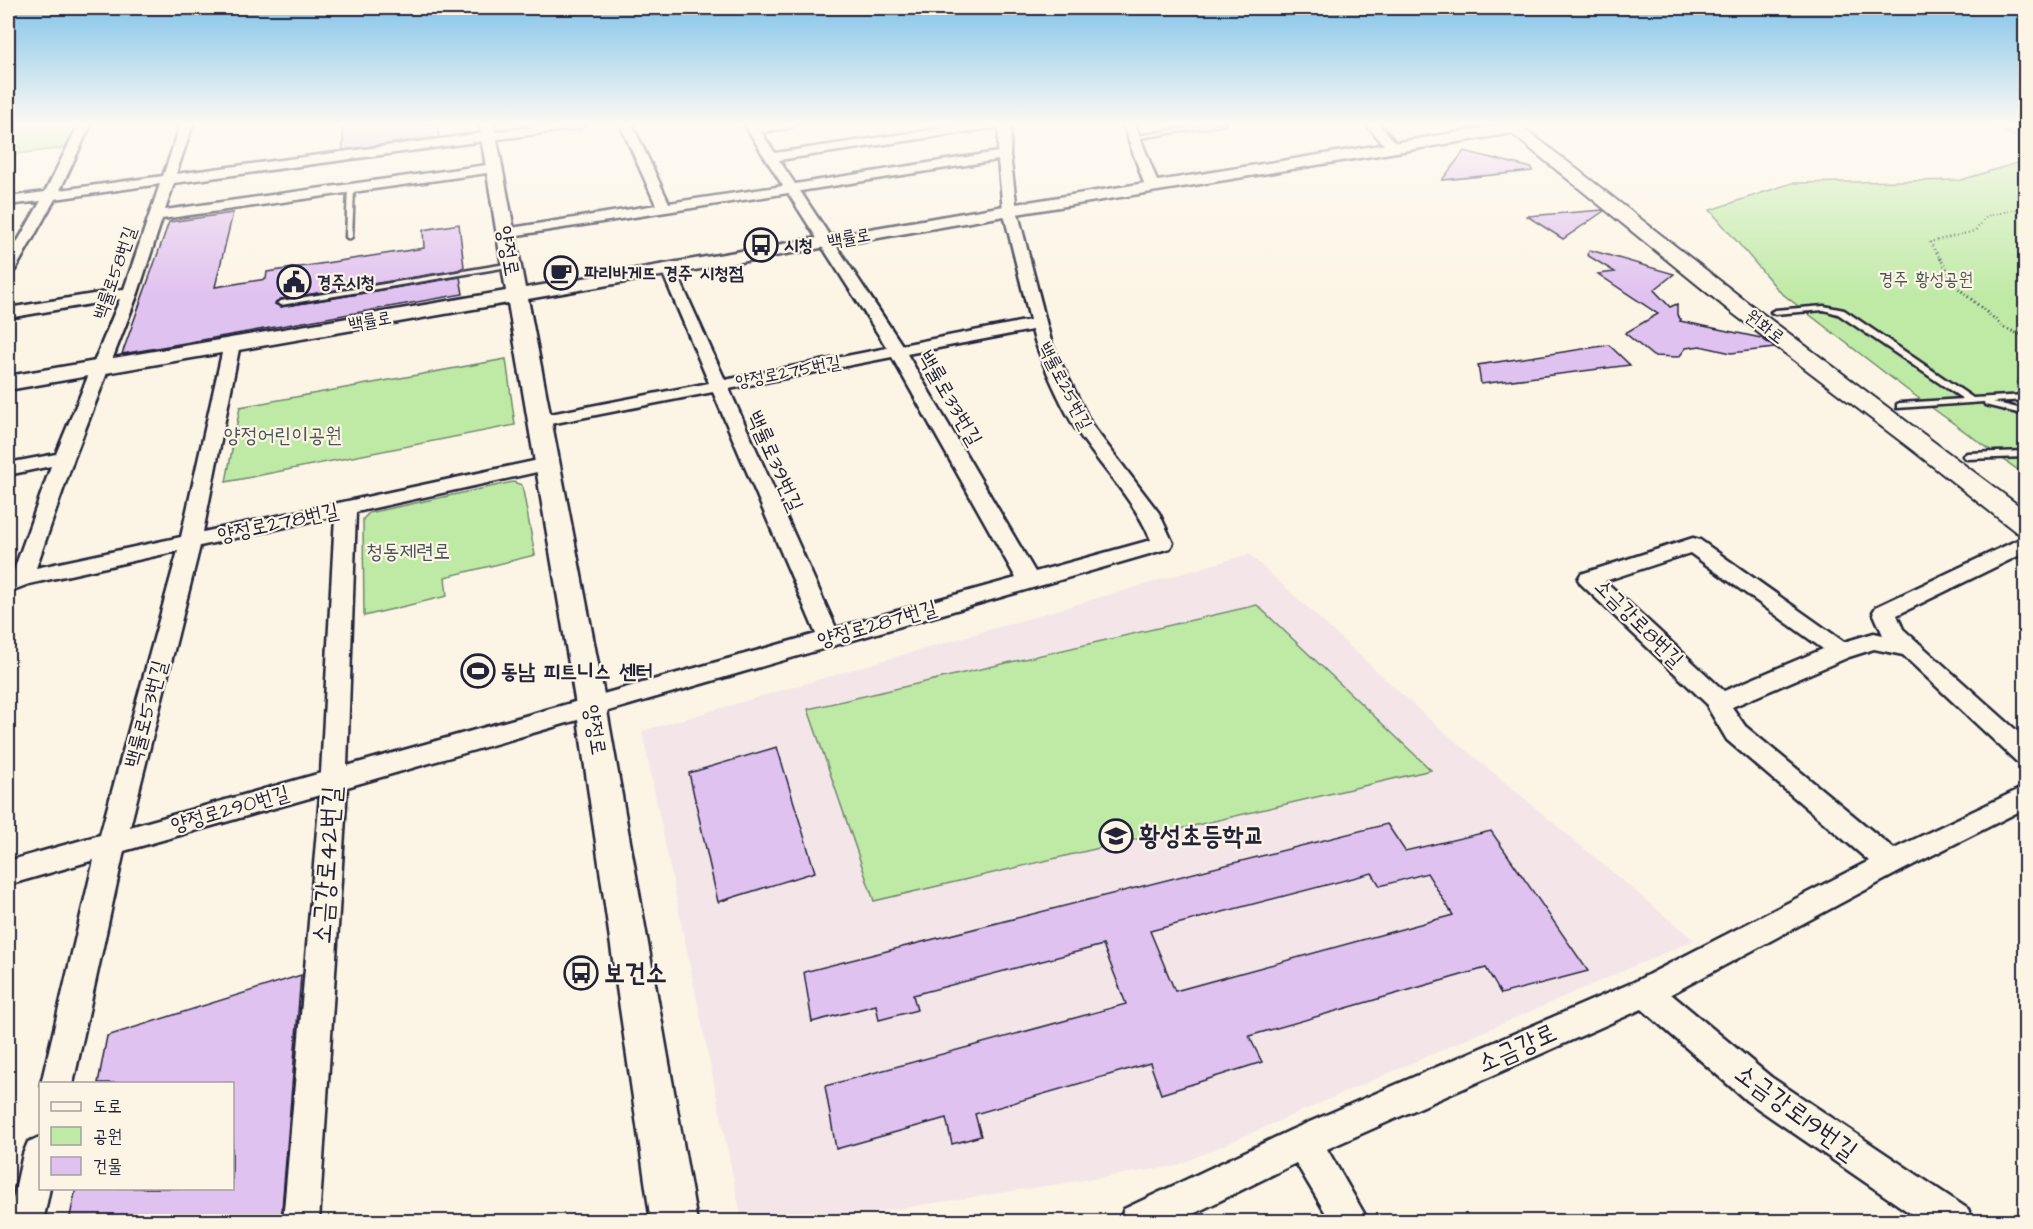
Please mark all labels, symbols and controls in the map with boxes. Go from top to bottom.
street label: 백률로 [825,222,873,254]
street label: 백률로58번길 [87,223,143,323]
street label: 양정로 [489,224,527,278]
bus stop icon: 시청 [743,227,779,263]
place label: 시청 [784,233,813,258]
cafe icon: 파리바게뜨 경주 시청점 [543,255,579,291]
place label: 파리바게뜨 경주 시청점 [584,261,744,286]
public building icon: 경주시청 [276,264,312,300]
park label: 경주 황성공원 [1879,267,1973,292]
place label: 경주시청 [317,270,375,295]
street label: 원화로 [1740,304,1790,350]
street label: 백률로 [346,305,394,337]
street label: 백률로25번길 [1032,338,1098,435]
street label: 백률로33번길 [911,345,989,451]
street label: 양정로275번길 [733,349,843,394]
street label: 백률로39번길 [740,406,810,516]
park label: 양정어린이공원 [224,421,342,450]
street label: 양정로278번길 [215,496,341,550]
park label: 청동제련로 [366,537,450,566]
street label: 소금강로8번길 [1588,572,1690,674]
street label: 양정로287번길 [814,593,940,655]
sports icon: 동남 피트니스 센터 [460,653,496,689]
street label: 백률로53번길 [118,657,174,771]
place label: 동남 피트니스 센터 [501,657,653,686]
street label: 양정로 [577,703,613,757]
street label: 양정로290번길 [168,778,293,840]
street label: 소금강로42번길 [304,785,350,945]
school or university icon: 황성초등학교 [1098,818,1134,854]
place label: 황성초등학교 [1139,818,1265,854]
bus stop icon: 보건소 [563,955,599,991]
place label: 보건소 [604,955,667,991]
street label: 소금강로 [1471,1015,1563,1081]
street label: 소금강로19번길 [1727,1055,1865,1169]
legend [39,1082,234,1190]
text: 도로 [93,1094,122,1119]
text: 공원 [93,1124,122,1149]
text: 건물 [93,1154,122,1179]

